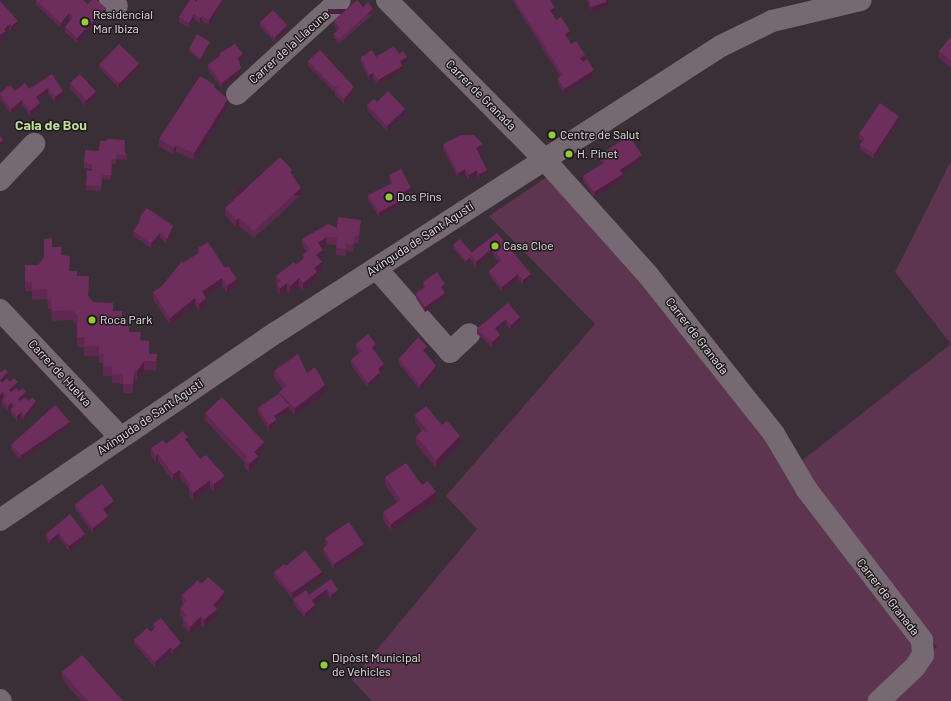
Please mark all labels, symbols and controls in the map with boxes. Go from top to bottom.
street label: Carrer de la Llacuna [246,7,332,87]
place label: Residencial Mar Ibiza [93,8,153,36]
marker: Residencial Mar Ibiza [80,17,90,27]
street label: Carrer de Granada [443,57,519,133]
district label: Cala de Bou [15,117,87,133]
place label: Centre de Salut [560,128,640,142]
marker: Centre de Salut [547,130,557,140]
place label: H. Pinet [577,147,618,161]
marker: H. Pinet [564,149,574,159]
place label: Dos Pins [397,190,442,204]
marker: Dos Pins [384,192,394,202]
street label: Avinguda de Sant Agustí [364,199,476,279]
place label: Casa Cloe [503,239,554,253]
marker: Casa Cloe [490,241,500,251]
street label: Carrer de Granada [663,295,731,377]
place label: Roca Park [100,313,152,327]
marker: Roca Park [87,315,97,325]
street label: Carrer de Huelva [26,337,94,409]
street label: Avinguda de Sant Agustí [94,376,206,458]
street label: Carrer de Granada [854,556,922,638]
place label: Dipòsit Municipal de Vehicles [332,651,420,679]
marker: Dipòsit Municipal de Vehicles [319,660,329,670]

